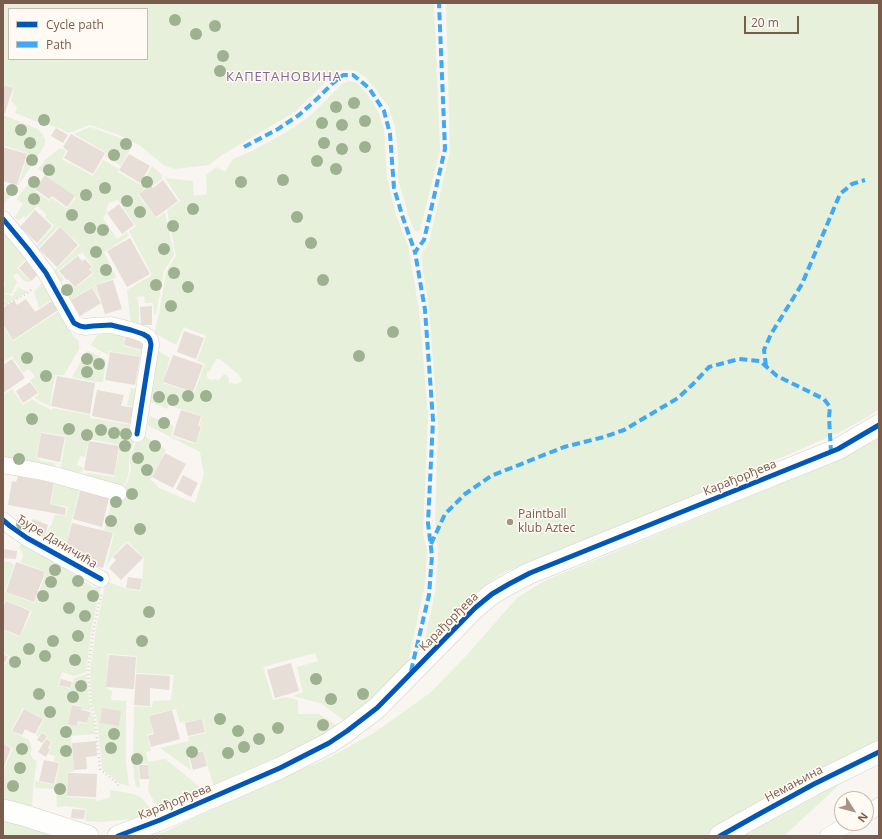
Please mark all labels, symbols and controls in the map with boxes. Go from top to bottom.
legend [8,8,148,60]
scale bar [746,8,801,34]
text: 20 m [751,14,779,31]
text: Cycle path [46,16,104,33]
text: Path [46,36,72,53]
district label: КАПЕТАНОВИНА [226,69,342,85]
street label: Карађорђева [701,457,779,499]
place label: Paintball klub Aztec [518,508,575,536]
street label: Ђуре Даничића [14,512,100,572]
marker: Paintball klub Aztec [505,517,515,527]
street label: Карађорђева [416,589,482,655]
street label: Немањина [763,763,825,805]
street label: Карађорђева [136,781,214,823]
north arrow [834,791,874,831]
text: N [855,810,872,826]

